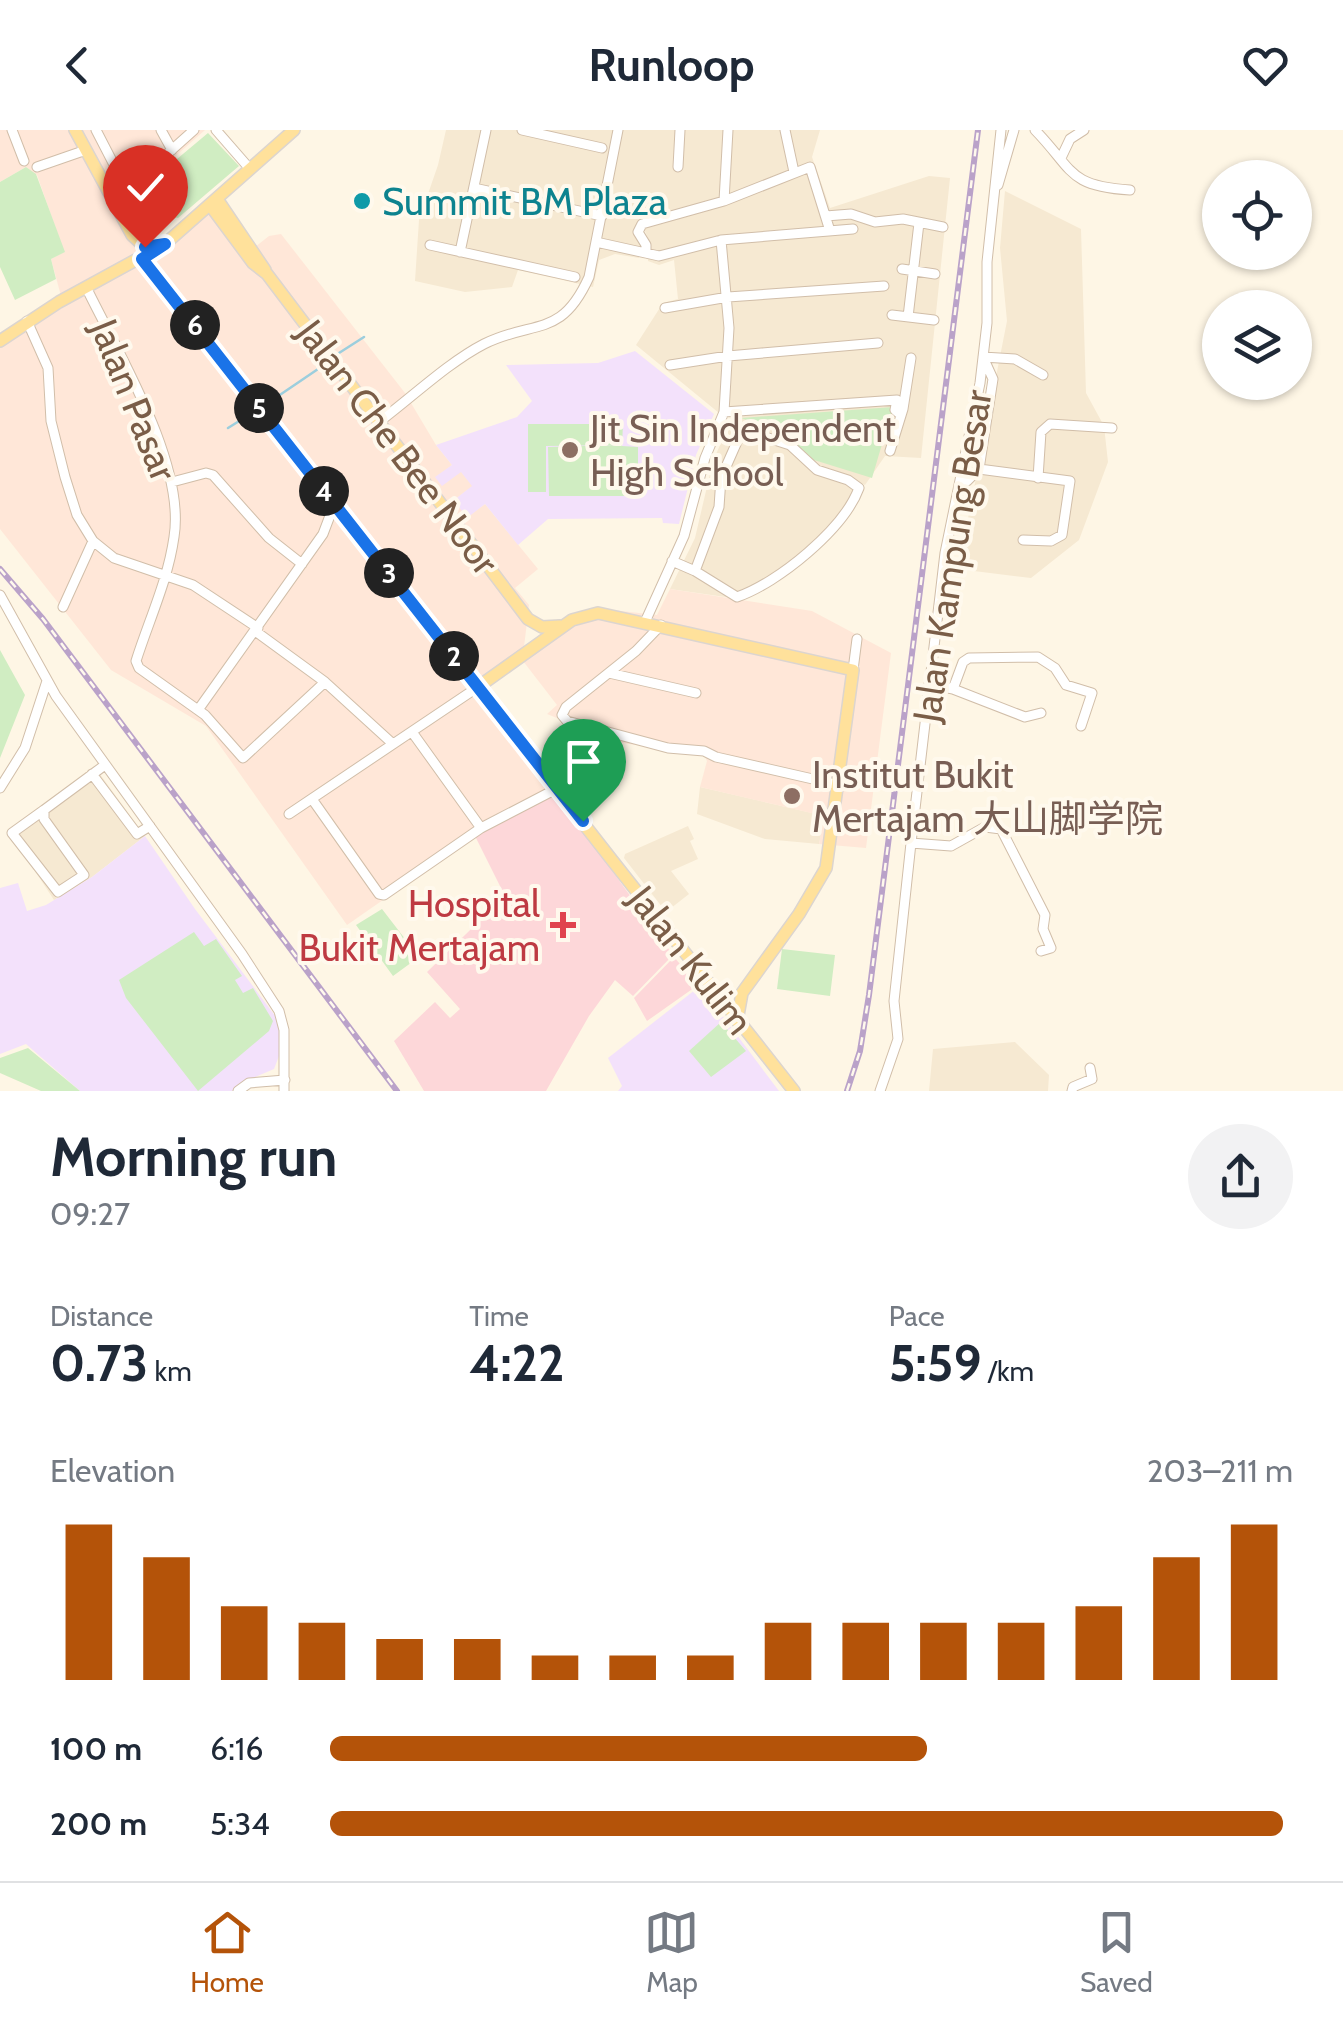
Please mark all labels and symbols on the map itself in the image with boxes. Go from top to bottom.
pin [103,145,188,248]
place label: Summit BM Plaza [382,178,667,225]
marker: Summit BM Plaza [351,190,373,212]
pin: 6 [170,300,220,350]
street label: Jalan Che Bee Noor [286,310,509,584]
street label: Jalan Pasar [80,311,188,488]
pin: 5 [234,383,284,433]
street label: Jalan Kampung Besar [902,387,1001,726]
place label: Jit Sin Independent High School [589,405,896,496]
marker: Jit Sin Independent High School [559,439,581,461]
pin: 4 [299,466,349,516]
pin: 3 [364,548,414,598]
pin: 2 [429,631,479,681]
pin [541,719,626,822]
place label: Institut Bukit Mertajam 大山脚学院 [812,751,1163,842]
marker: Institut Bukit Mertajam 大山脚学院 [781,785,803,807]
street label: Jalan Kulim [618,876,764,1044]
place label: Hospital Bukit Mertajam [299,880,540,971]
marker: Hospital Bukit Mertajam [550,912,576,938]

